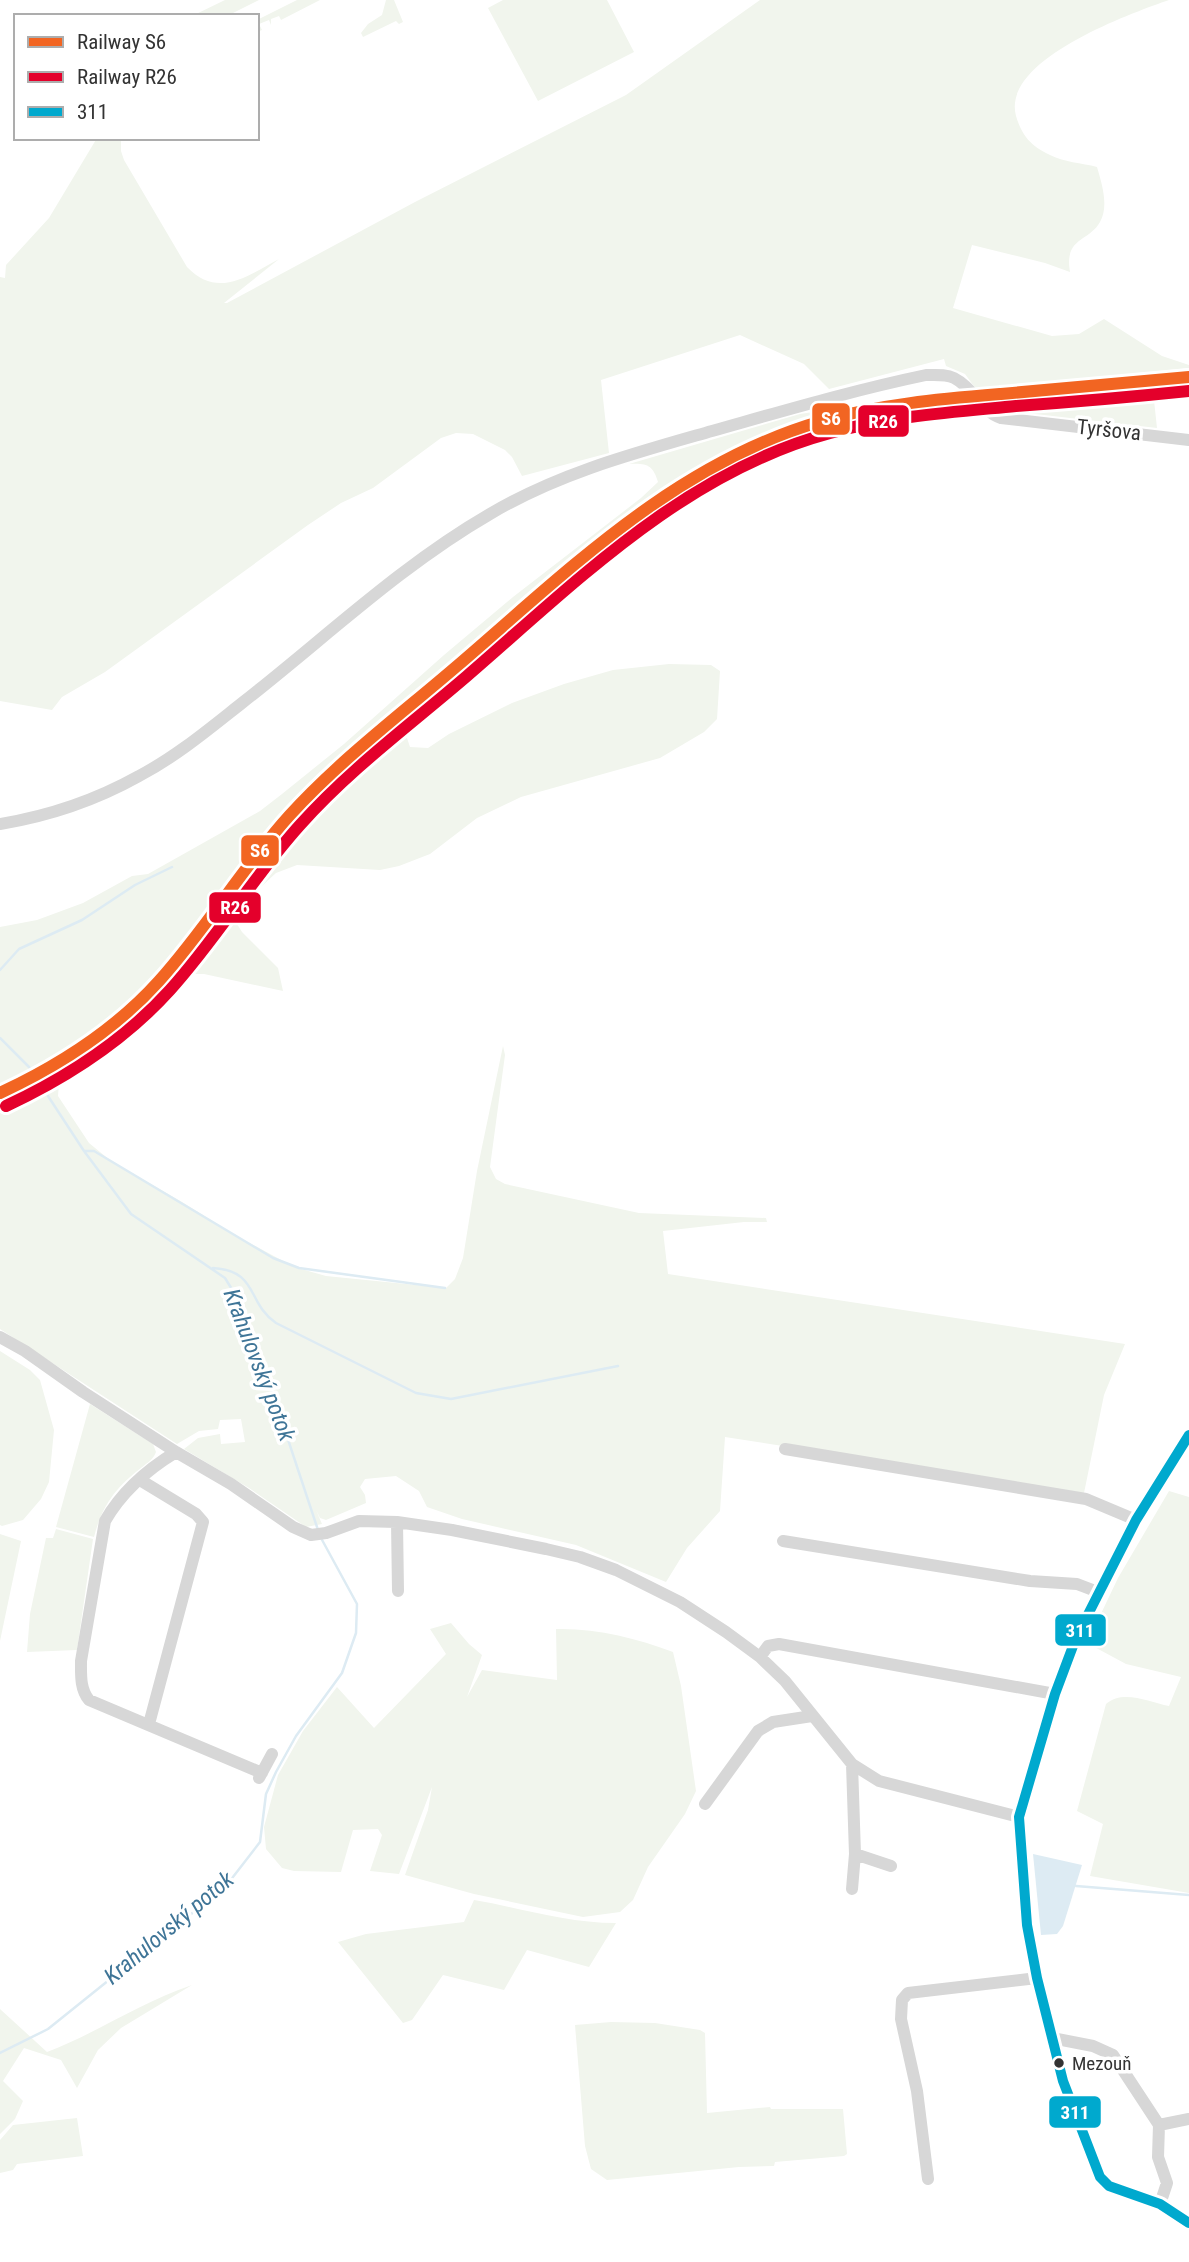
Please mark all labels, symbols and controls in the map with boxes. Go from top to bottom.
legend [14,14,259,140]
text: Railway S6 [77,30,166,54]
text: Railway R26 [77,65,177,89]
text: 311 [77,100,108,124]
line badge: S6 [811,402,851,436]
line badge: R26 [857,404,910,438]
text: S6 [821,407,841,430]
text: R26 [868,410,898,433]
street label: Tyršova [1076,415,1142,445]
line badge: S6 [240,834,280,867]
text: S6 [250,839,270,862]
line badge: R26 [208,891,262,924]
text: R26 [220,896,250,919]
water label: Krahulovský potok [218,1285,301,1446]
line badge: 311 [1054,1613,1107,1647]
text: 311 [1066,1619,1094,1642]
water label: Krahulovský potok [99,1865,240,1990]
place label: Mezouň [1072,2052,1131,2075]
marker: Mezouň [1052,2056,1066,2070]
line badge: 311 [1048,2095,1102,2129]
text: 311 [1061,2101,1089,2124]

